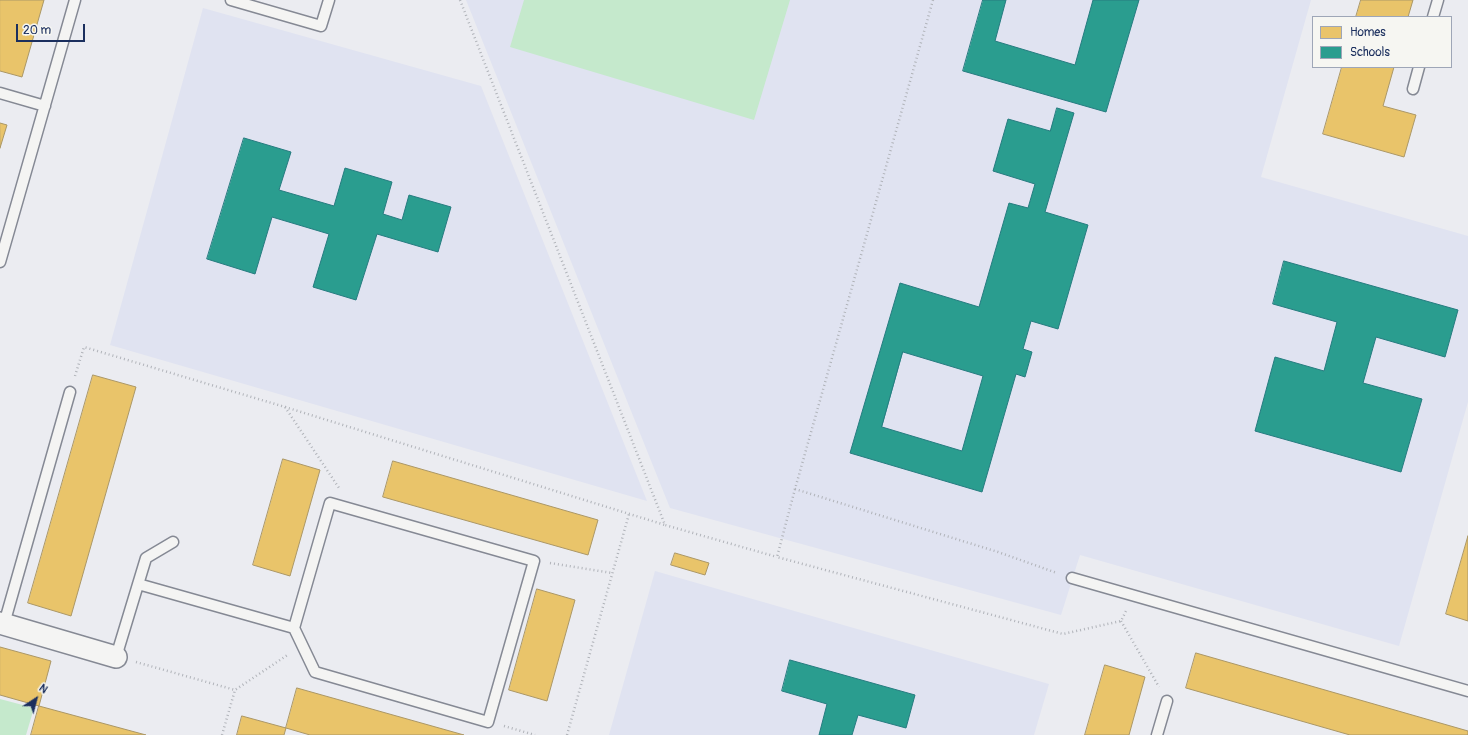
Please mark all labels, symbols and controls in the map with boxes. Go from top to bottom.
scale bar [18,16,87,42]
legend [1312,16,1452,68]
text: 20 m [23,23,51,38]
text: Homes [1350,25,1386,40]
text: Schools [1350,45,1390,60]
north arrow [16,679,56,719]
text: N [37,681,50,696]

